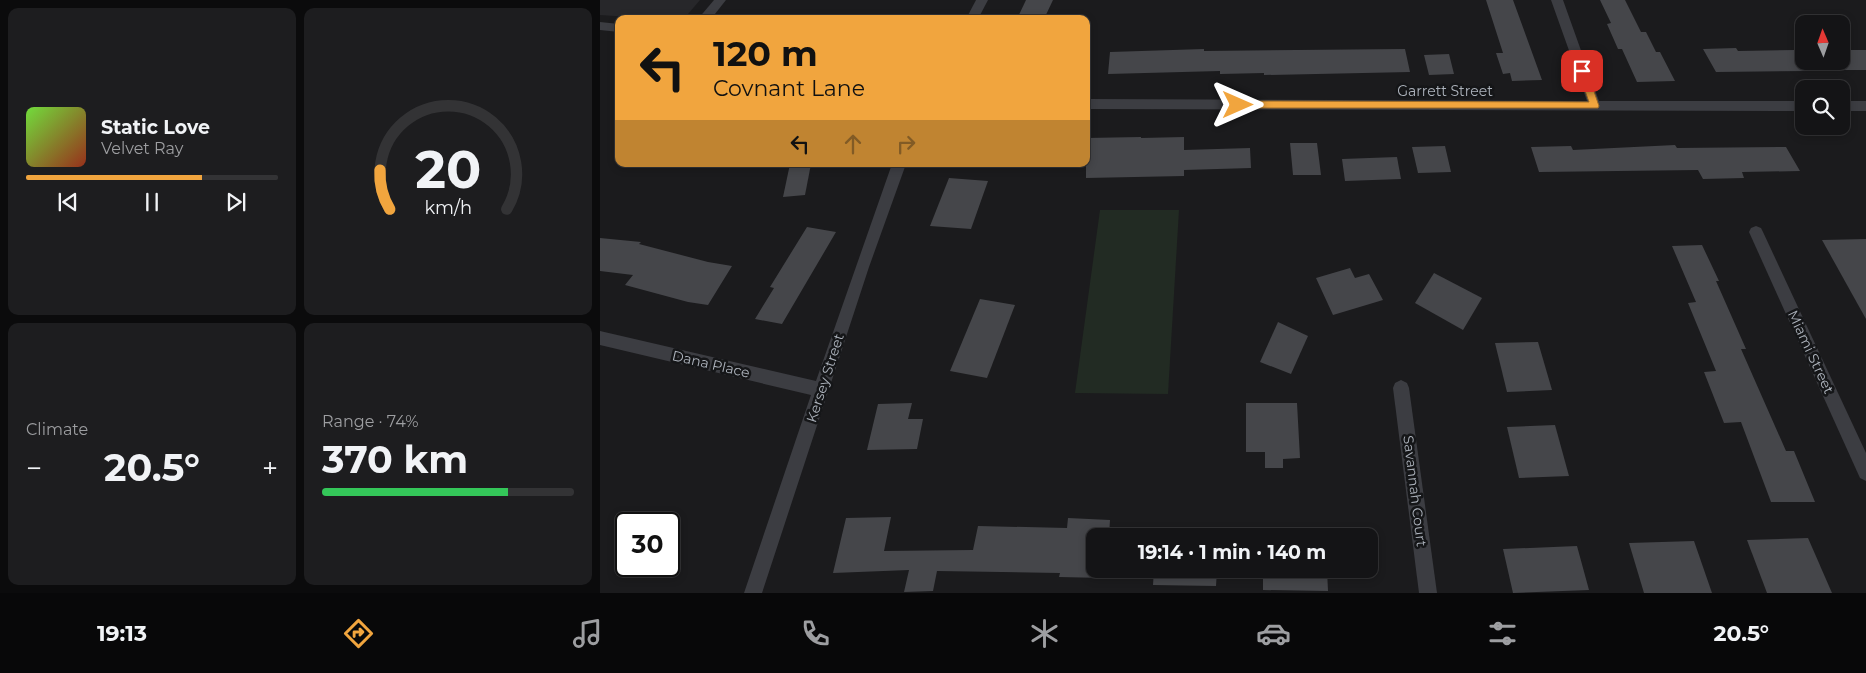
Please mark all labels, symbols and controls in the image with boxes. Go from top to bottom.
north arrow [1795,15,1850,70]
map controls [1795,15,1850,135]
text: 120 m [713,32,818,75]
icon: left [630,35,695,100]
pin [1561,50,1603,92]
icon: arrive [1568,57,1596,85]
text: Covnant Lane [713,75,865,102]
position arrow [1211,78,1263,130]
button: search [1795,80,1850,135]
street label: Garrett Street [1397,82,1493,100]
text: Static Love [101,116,210,139]
icon: left [786,130,814,158]
icon: ahead [839,130,867,158]
icon: right [892,130,920,158]
text: 20 [415,138,481,201]
text: Velvet Ray [101,139,183,158]
icon: previous [54,188,82,216]
icon: pause [138,188,166,216]
icon: next [222,188,250,216]
text: km/h [424,197,472,218]
street label: Miami Street [1784,307,1838,397]
street label: Kersey Street [802,331,848,425]
street label: Dana Place [670,346,752,382]
text: Range · 74% [322,412,419,431]
text: Climate [26,420,88,439]
street label: Savannah Court [1399,434,1431,548]
text: 370 km [322,436,468,483]
text: 20.5° [104,444,200,491]
text: − [26,451,42,485]
text: + [262,451,278,485]
speed limit sign: 30 [615,512,680,577]
text: 19:14 · 1 min · 140 m [1138,541,1326,564]
icon: directions [341,616,376,651]
icon: music [570,616,605,651]
icon: phone [798,616,833,651]
icon: climate [1027,616,1062,651]
icon: car [1256,616,1291,651]
icon: filters [1485,616,1520,651]
text: 19:13 [97,620,147,647]
text: 20.5° [1714,620,1769,647]

